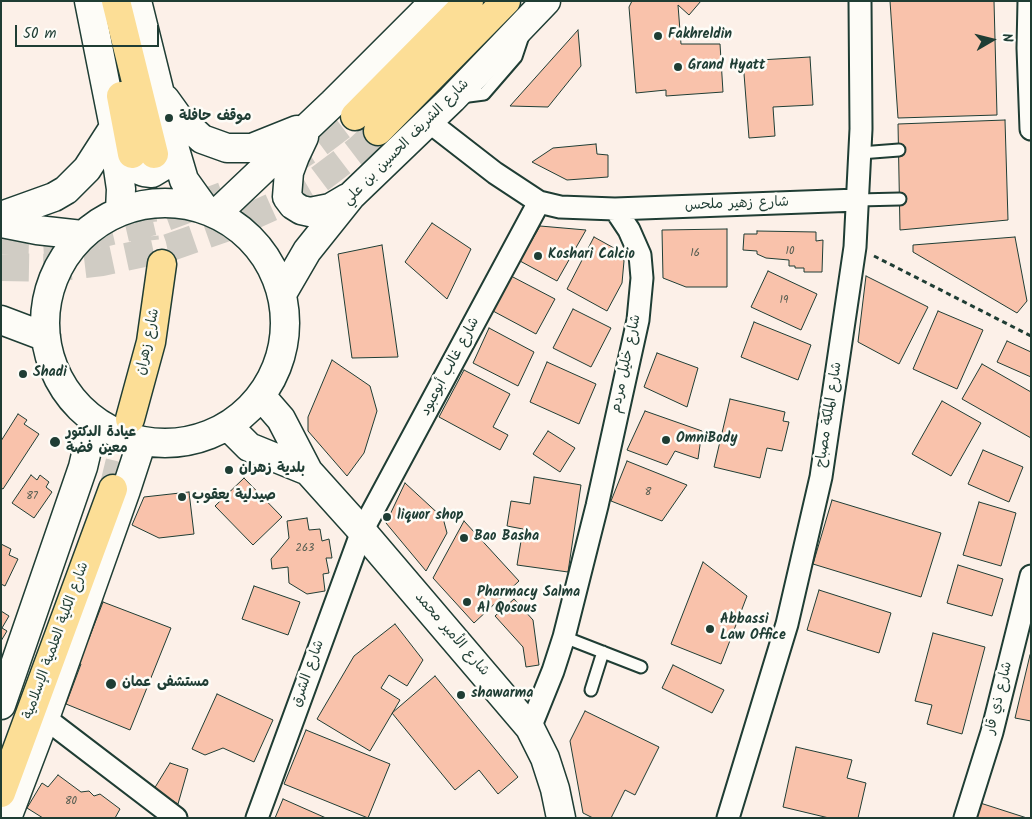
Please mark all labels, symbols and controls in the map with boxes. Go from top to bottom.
scale bar [18,15,161,47]
north arrow [967,15,1017,65]
text: 50 m [23,22,57,46]
place label: Fakhreldin [668,28,732,44]
marker: Fakhreldin [652,30,664,42]
text: N [995,32,1018,44]
place label: Grand Hyatt [688,59,765,75]
marker: Grand Hyatt [672,61,684,73]
street label: شارع الشريف الحسين بن علي [341,77,473,209]
place label: موقف حافلة [179,110,251,126]
marker: موقف حافلة [163,112,175,124]
street label: شارع زهير ملحس [685,195,789,215]
house number: 10 [786,245,794,259]
house number: 16 [690,247,700,261]
place label: Koshari Calcio [548,248,635,264]
marker: Koshari Calcio [532,250,544,262]
house number: 19 [780,294,788,308]
street label: شارع زهران [134,307,164,377]
street label: شارع خليل مردم [608,313,646,415]
street label: شارع غالب أبوعبود [418,315,484,419]
street label: شارع الملكة مصباح [813,361,847,469]
place label: Shadi [33,366,67,382]
marker: Shadi [17,368,29,380]
place label: عيادة الدكتور معين فضة [66,426,136,458]
place label: OmniBody [676,432,737,448]
marker: OmniBody [660,434,672,446]
marker: عيادة الدكتور معين فضة [48,435,62,449]
place label: بلدية زهران [239,462,305,478]
marker: بلدية زهران [223,464,235,476]
house number: 8 [645,486,651,500]
place label: صيدلية يعقوب [192,489,276,505]
house number: 87 [26,490,38,504]
marker: صيدلية يعقوب [176,491,188,503]
place label: liquor shop [397,509,464,525]
marker: liquor shop [381,511,393,523]
place label: Bao Basha [474,530,539,546]
marker: Bao Basha [458,532,470,544]
house number: 263 [296,542,314,556]
street label: شارع الكلية العلمية الإسلامية [21,560,93,722]
place label: Pharmacy Salma Al Qosous [477,586,580,618]
street label: شارع الأمير محمد [410,590,492,680]
marker: Pharmacy Salma Al Qosous [461,596,473,608]
place label: Abbassi Law Office [720,613,786,646]
marker: Abbassi Law Office [704,623,716,635]
street label: شارع الشرق [289,638,329,710]
street label: شارع ذي قار [983,660,1017,736]
place label: مستشفى عمان [122,676,209,692]
marker: مستشفى عمان [104,677,118,691]
place label: shawarma [471,687,533,703]
marker: shawarma [455,689,467,701]
house number: 80 [65,795,77,809]

